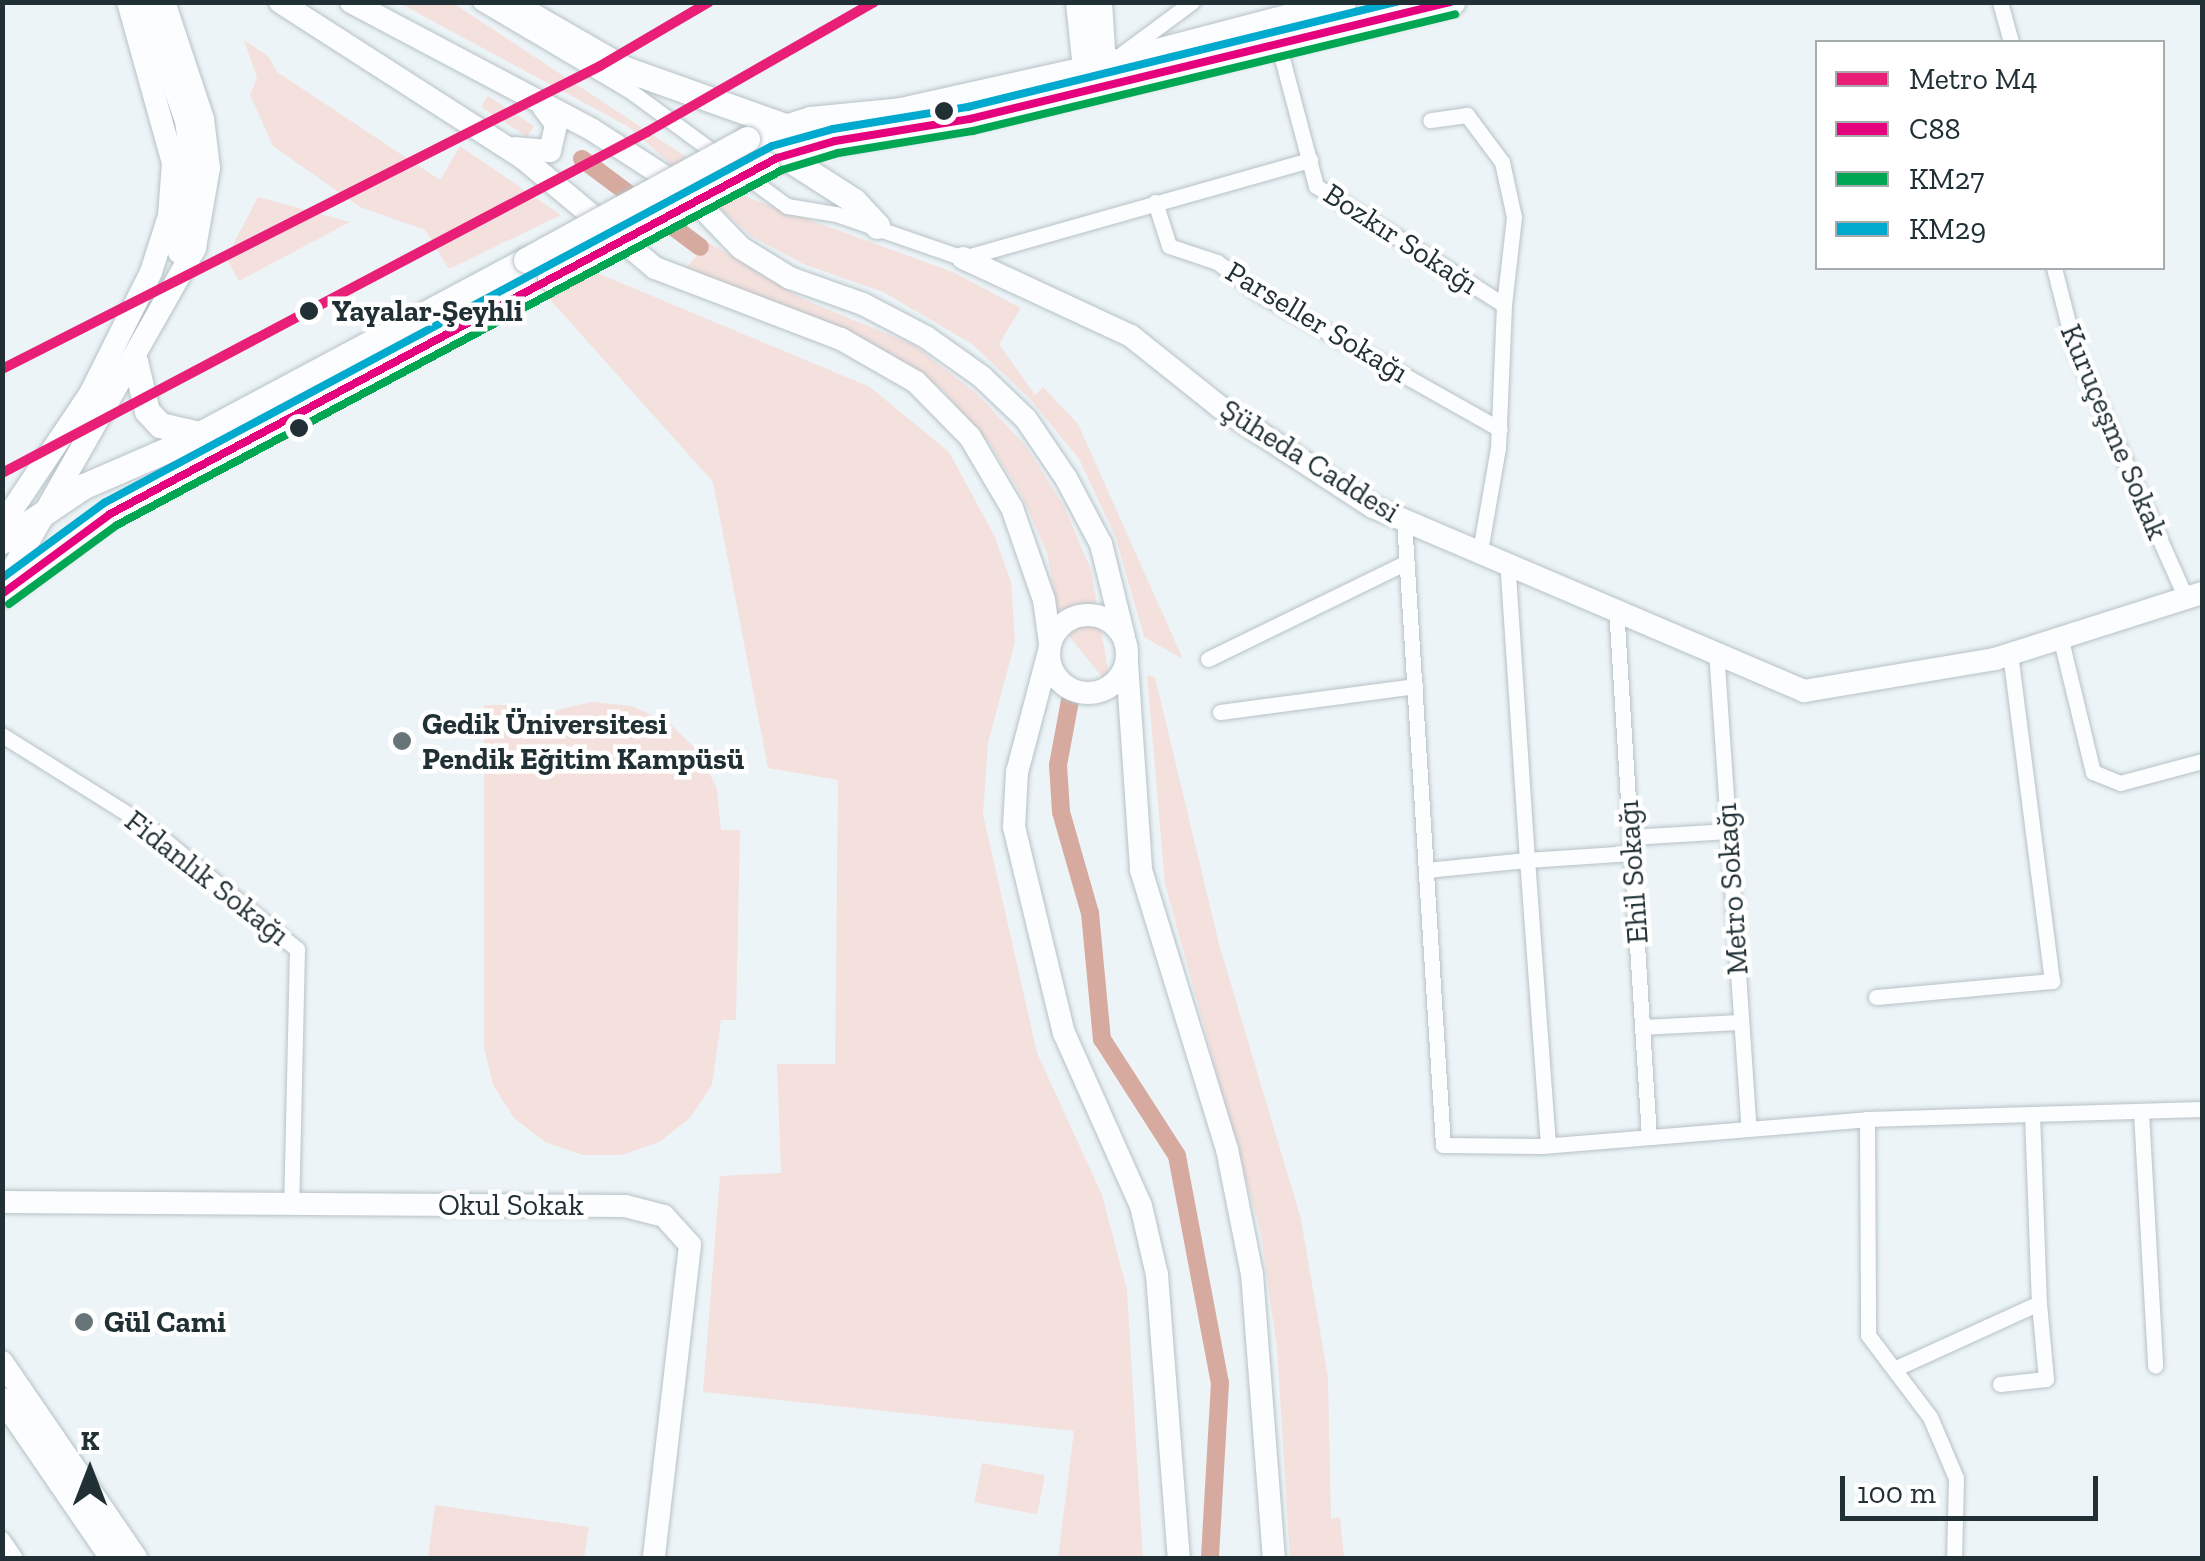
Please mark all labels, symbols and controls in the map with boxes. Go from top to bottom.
legend [1815,40,2165,270]
text: Metro M4 [1909,61,2037,97]
unlabelled marker [934,101,954,121]
text: C88 [1909,111,1961,147]
text: KM27 [1909,161,1984,197]
street label: Bozkır Sokağı [1317,176,1485,302]
text: KM29 [1909,211,1986,247]
street label: Parseller Sokağı [1219,253,1415,391]
place label: Yayalar-Şeyhli [332,293,523,329]
marker: Yayalar-Şeyhli [296,298,322,324]
street label: Kuruçeşme Sokak [2052,319,2176,545]
street label: Şüheda Caddesi [1214,392,1406,530]
unlabelled marker [289,418,309,438]
place label: Gedik Üniversitesi Pendik Eğitim Kampüsü [422,706,744,776]
marker: Gedik Üniversitesi Pendik Eğitim Kampüsü [391,730,413,752]
street label: Ehil Sokağı [1610,799,1656,945]
street label: Metro Sokağı [1708,802,1756,976]
street label: Fidanlık Sokağı [118,803,296,953]
street label: Okul Sokak [438,1187,584,1223]
place label: Gül Cami [104,1304,226,1340]
marker: Gül Cami [73,1311,95,1333]
north arrow [40,1421,140,1521]
text: K [81,1424,99,1457]
scale bar [1845,1456,2102,1518]
text: 100 m [1857,1475,1936,1511]

